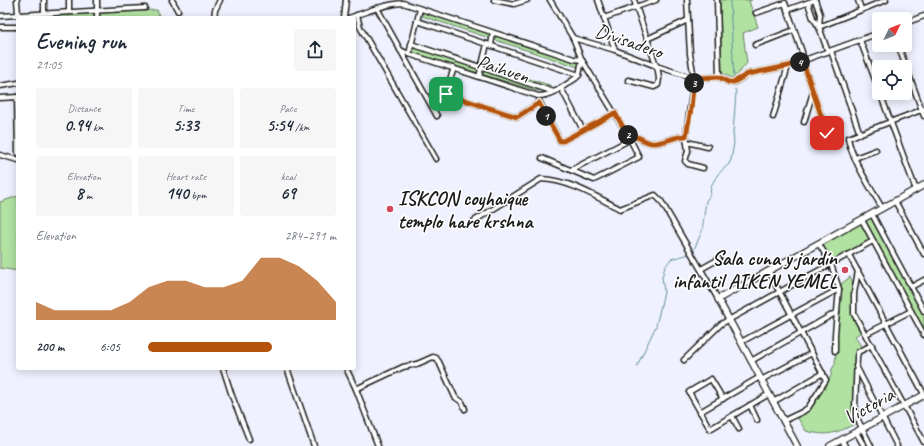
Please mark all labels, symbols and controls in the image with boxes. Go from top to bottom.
north arrow [872,12,912,52]
map controls [872,12,912,100]
street label: Divisadero [592,18,668,65]
text: Evening run [36,28,126,56]
button: share [294,29,336,71]
street label: Paihuen [474,49,533,89]
pin: 4 [790,52,810,72]
text: 4 [798,55,802,69]
text: 21:05 [36,57,62,73]
button: locate [872,60,912,100]
pin: 3 [684,73,704,93]
text: 3 [692,76,696,90]
pin [429,77,463,111]
icon: arrive [435,83,457,105]
text: Distance [68,101,100,115]
text: Time [178,101,194,115]
text: Pace [280,101,296,115]
pin: 1 [536,106,556,126]
text: 1 [544,109,548,123]
text: 0.94 [64,115,90,136]
text: 5:33 [173,115,199,136]
text: 5:54 [267,115,292,136]
pin [810,116,844,150]
text: km [90,120,104,134]
text: /km [292,120,309,134]
icon: check [816,122,838,144]
pin: 2 [618,125,638,145]
text: 2 [626,128,630,142]
text: Elevation [67,169,101,183]
text: Heart rate [166,169,206,183]
text: kcal [281,169,295,183]
text: 8 [76,183,83,204]
text: 140 [166,183,189,204]
text: 69 [280,183,296,204]
place label: ISKCON coyhaique templo hare krshna [398,186,534,234]
text: m [83,188,92,202]
text: bpm [189,188,206,202]
marker: ISKCON coyhaique templo hare krshna [385,204,395,214]
text: Elevation [36,228,76,244]
text: 284–291 m [285,228,336,244]
place label: Sala cuna y jardín infantil AIKEN YEMEL [673,246,838,294]
marker: Sala cuna y jardín infantil AIKEN YEMEL [840,265,850,275]
text: 200 m [36,339,64,355]
text: 6:05 [100,339,120,355]
street label: Victoria [839,381,900,430]

